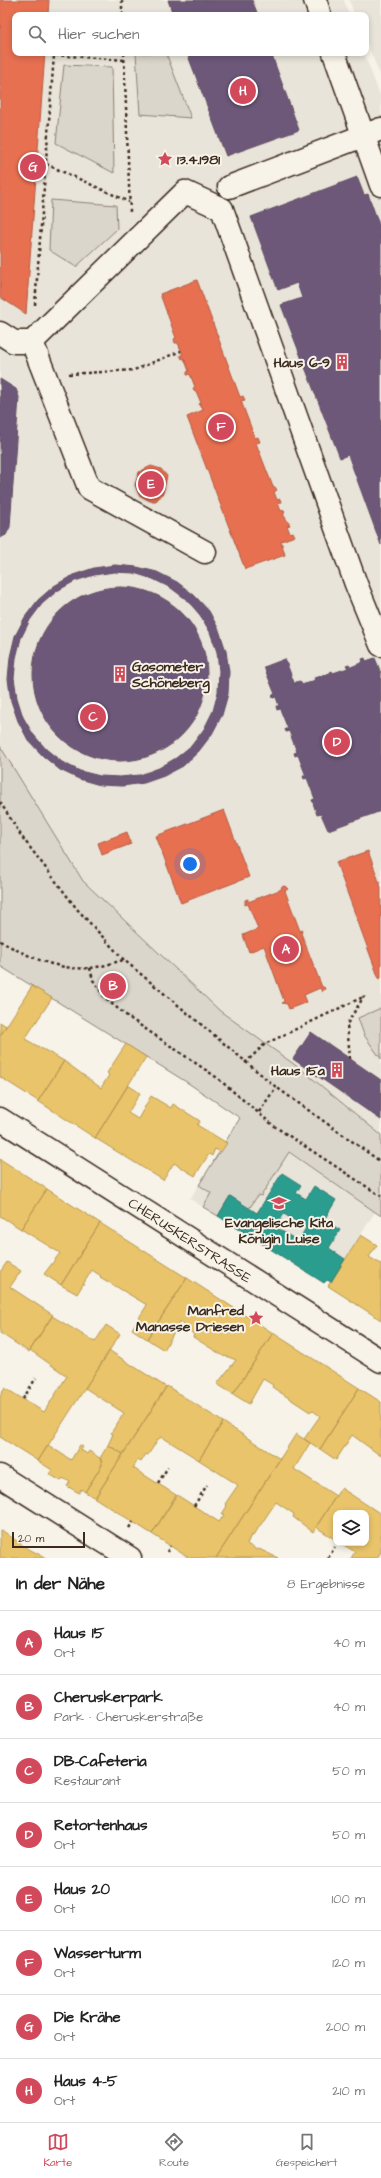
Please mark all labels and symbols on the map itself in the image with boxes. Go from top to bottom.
pin: H [230,76,256,106]
place icon: 13.4.1981 [156,150,174,168]
place label: 13.4.1981 [177,150,220,170]
pin: G [20,152,46,182]
place label: Haus 6–9 [274,353,330,373]
building icon: Haus 6–9 [333,353,351,371]
pin: F [208,412,234,442]
pin: E [138,469,164,499]
place label: Gasometer Schöneberg [131,657,210,694]
building icon: Gasometer Schöneberg [111,665,129,683]
pin: C [80,702,106,732]
pin: D [324,727,350,757]
your location [180,854,200,874]
pin: A [273,934,299,964]
pin: B [100,971,126,1001]
place label: Haus 15a [271,1061,326,1081]
building icon: Haus 15a [328,1061,346,1079]
street label: CHERUSKERSTRASSE [124,1193,256,1289]
school or university icon: Evangelische Kita Königin Luise [270,1194,288,1212]
place label: Evangelische Kita Königin Luise [225,1213,334,1250]
place label: Manfred Manasse Driesen [136,1301,245,1337]
place icon: Manfred Manasse Driesen [247,1309,265,1327]
scale bar [12,1530,85,1549]

